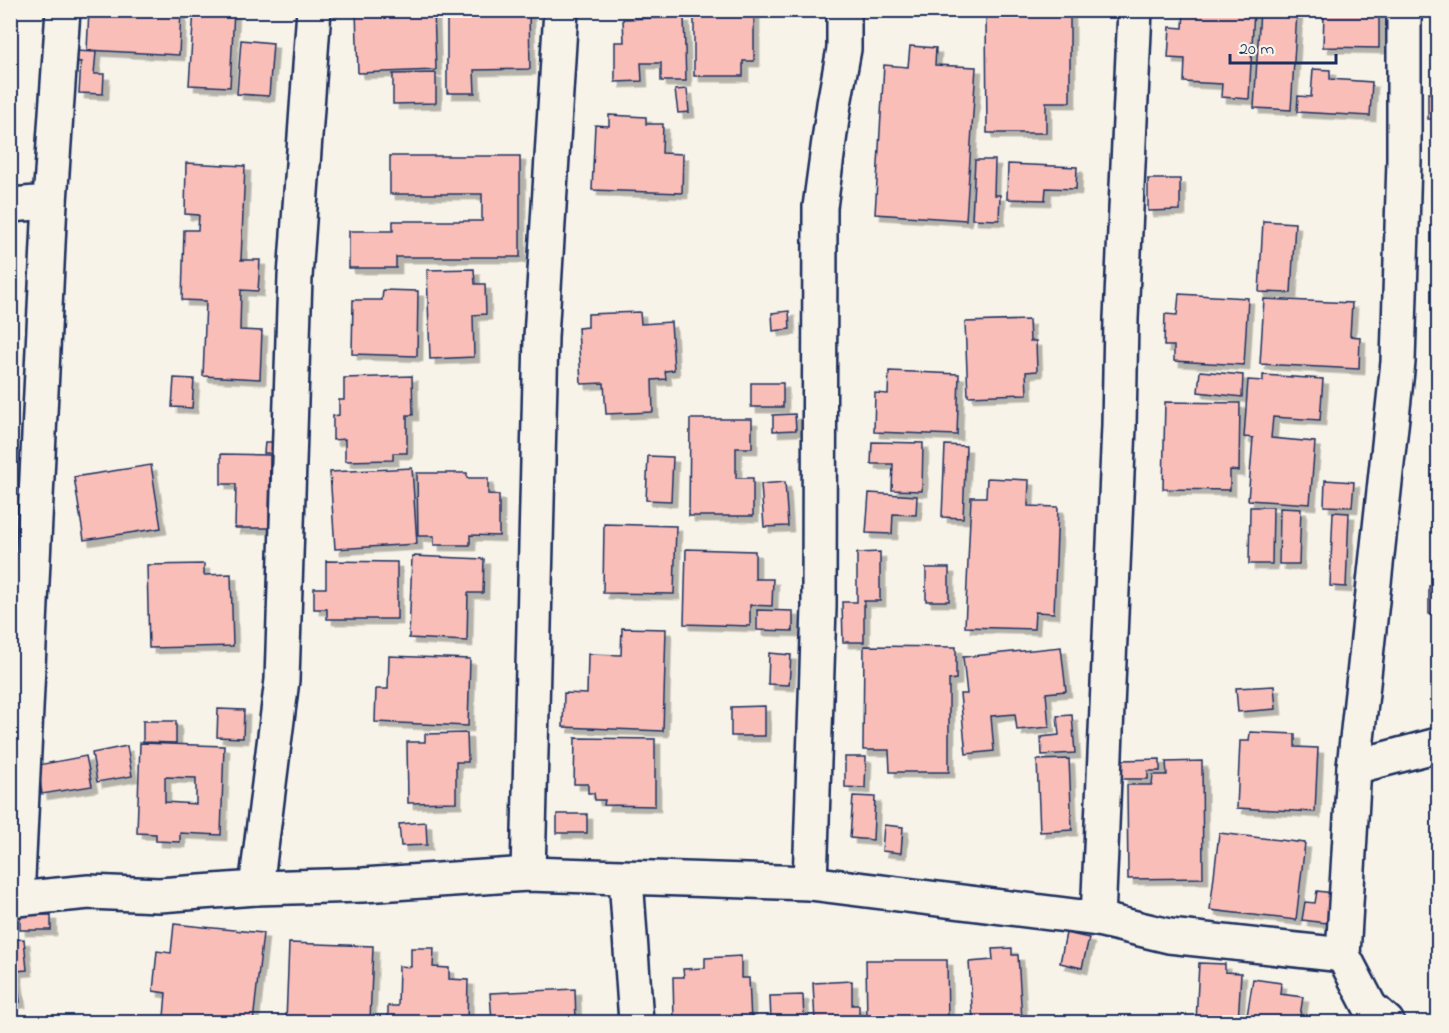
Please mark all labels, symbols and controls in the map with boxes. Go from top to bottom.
scale bar [1230,27,1336,65]
text: 20 m [1239,37,1274,63]

